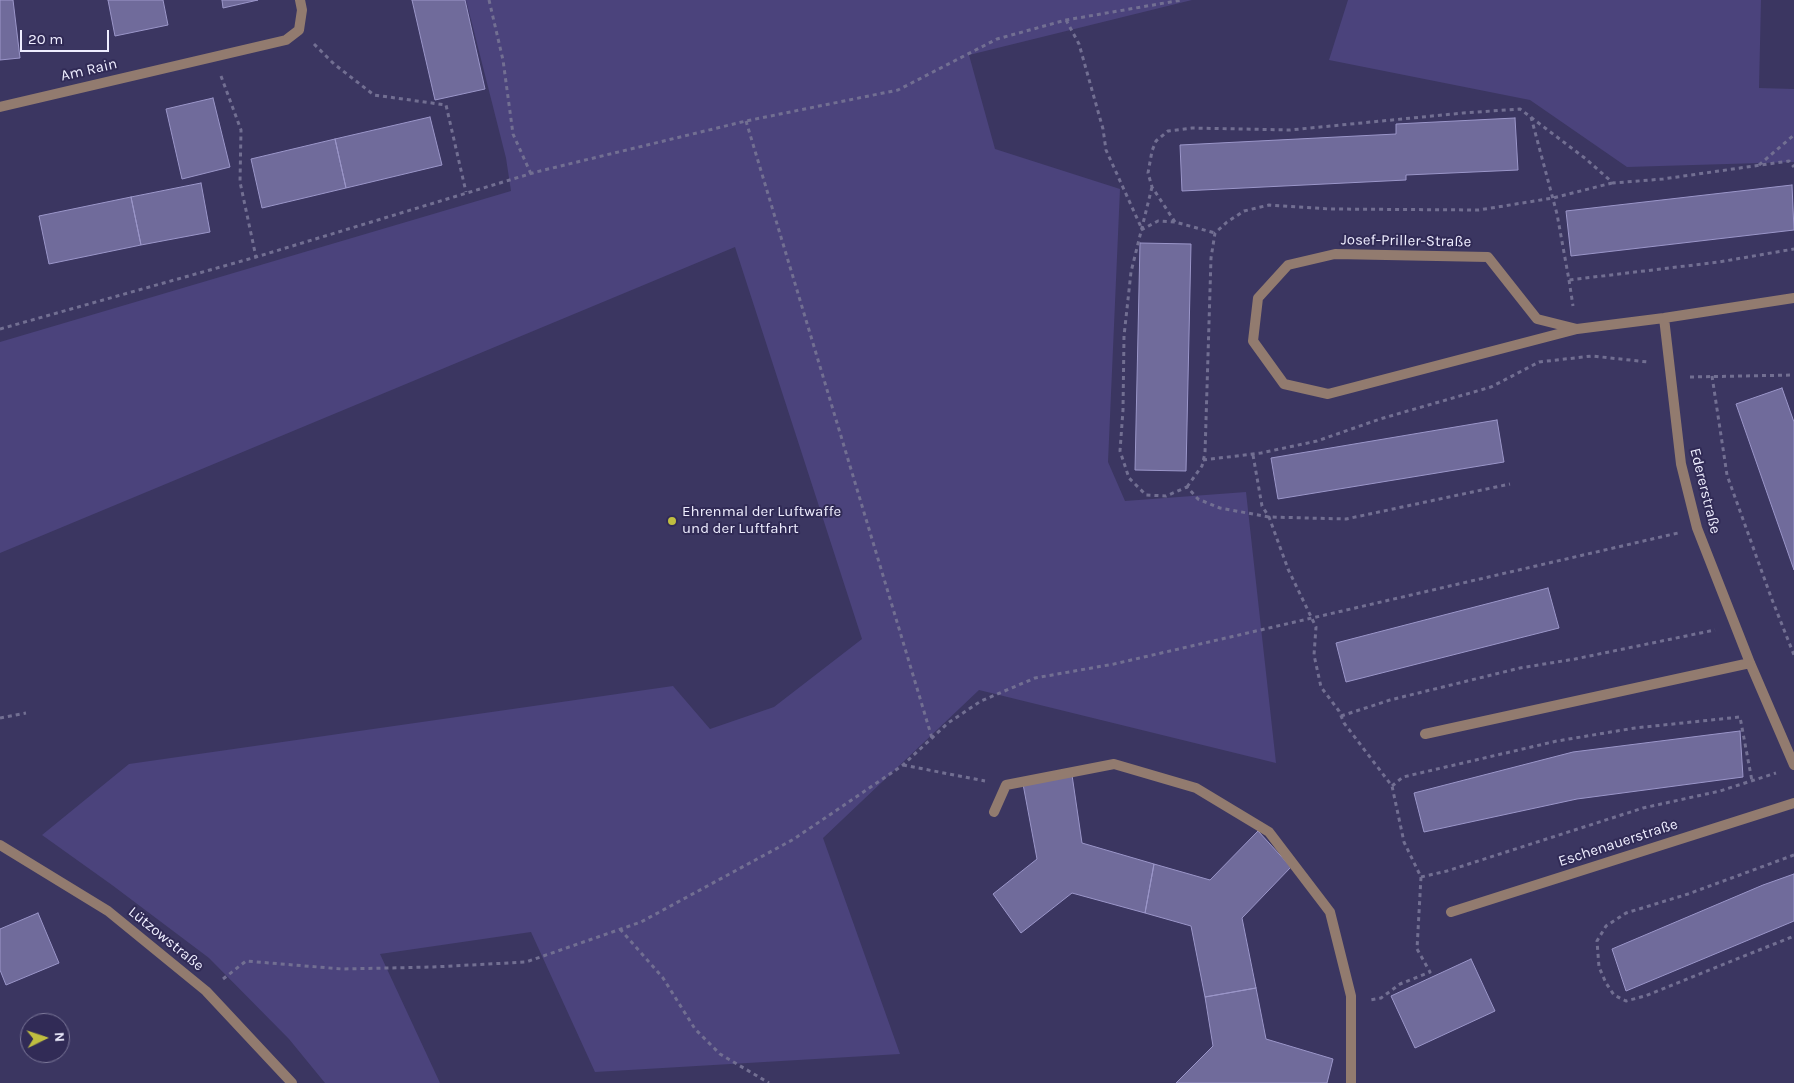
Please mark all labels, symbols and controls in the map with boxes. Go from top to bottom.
scale bar [22,20,111,52]
text: 20 m [28,30,63,48]
street label: Am Rain [59,55,119,85]
street label: Josef-Priller-Straße [1341,231,1471,251]
street label: Edererstraße [1686,446,1724,536]
place label: Ehrenmal der Luftwaffe und der Luftfahrt [682,503,841,538]
marker: Ehrenmal der Luftwaffe und der Luftfahrt [666,515,678,527]
street label: Eschenauerstraße [1556,815,1680,871]
street label: Lützowstraße [125,903,207,975]
north arrow [20,1013,70,1063]
text: N [51,1031,68,1043]

